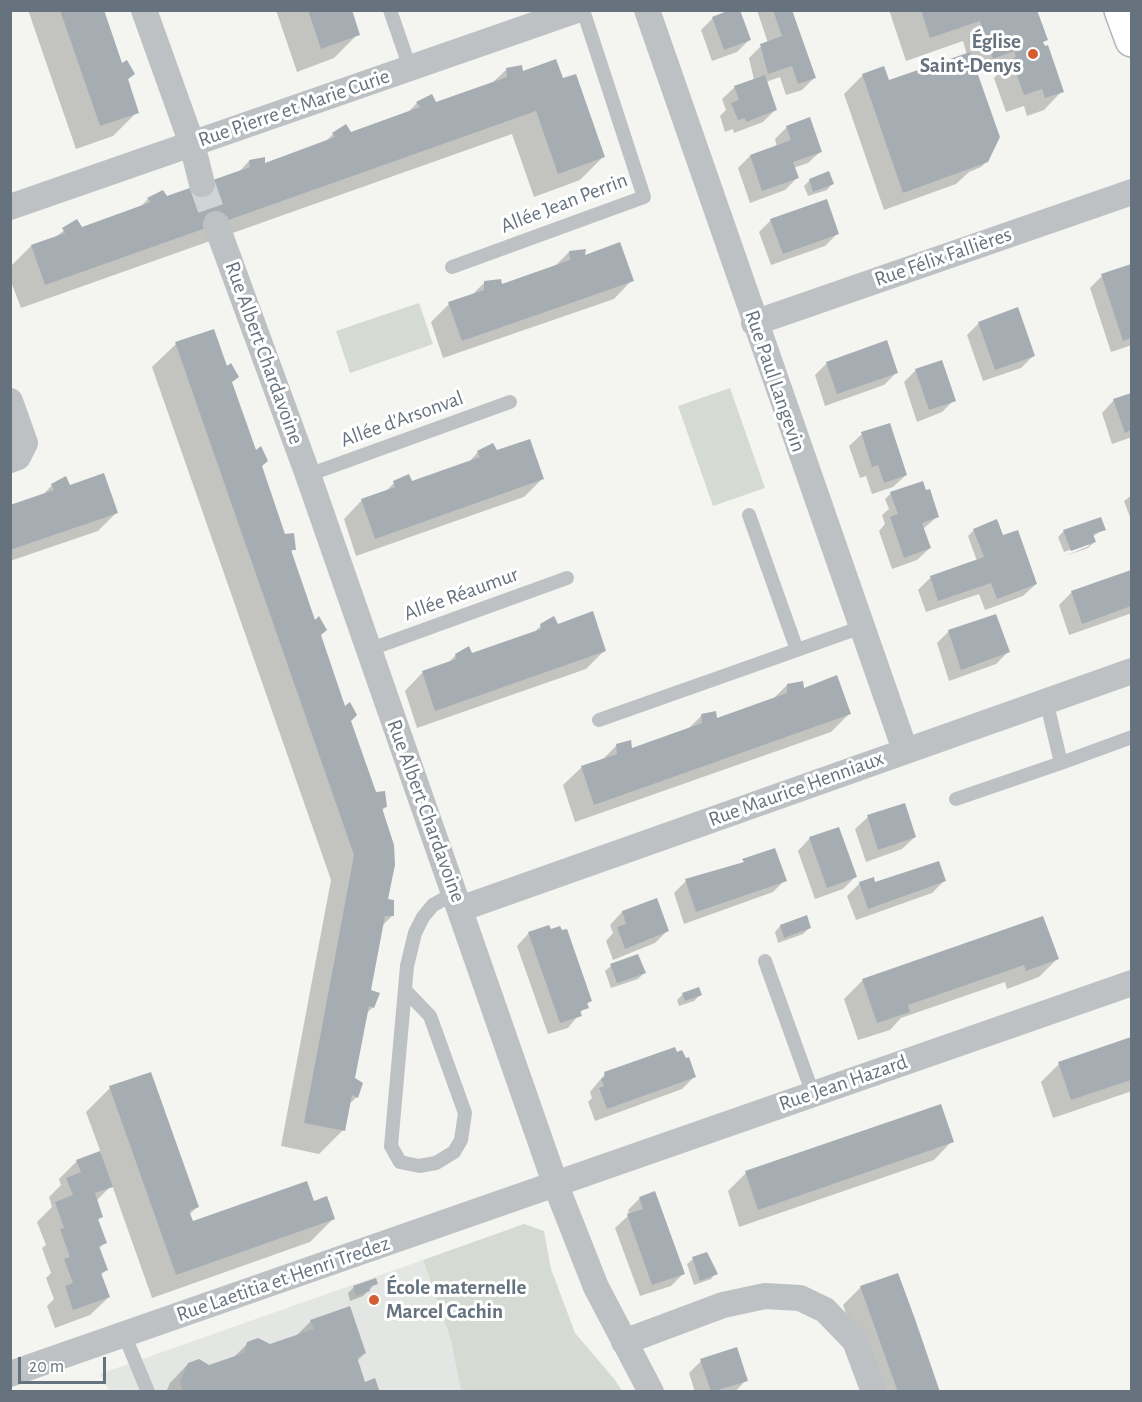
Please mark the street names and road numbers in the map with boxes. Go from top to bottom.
street label: Rue Pierre et Marie Curie [195,63,393,153]
street label: Allée Jean Perrin [497,167,631,239]
street label: Rue Félix Fallières [871,222,1015,292]
street label: Rue Albert Chardavoine [219,258,309,448]
street label: Rue Paul Langevin [739,307,811,455]
street label: Allée d'Arsonval [337,385,467,453]
street label: Allée Réaumur [400,562,522,626]
street label: Rue Albert Chardavoine [381,716,471,906]
street label: Rue Maurice Henniaux [705,746,887,832]
street label: Rue Jean Hazard [776,1049,910,1117]
street label: Rue Laetitia et Henri Tredez [173,1231,393,1327]

